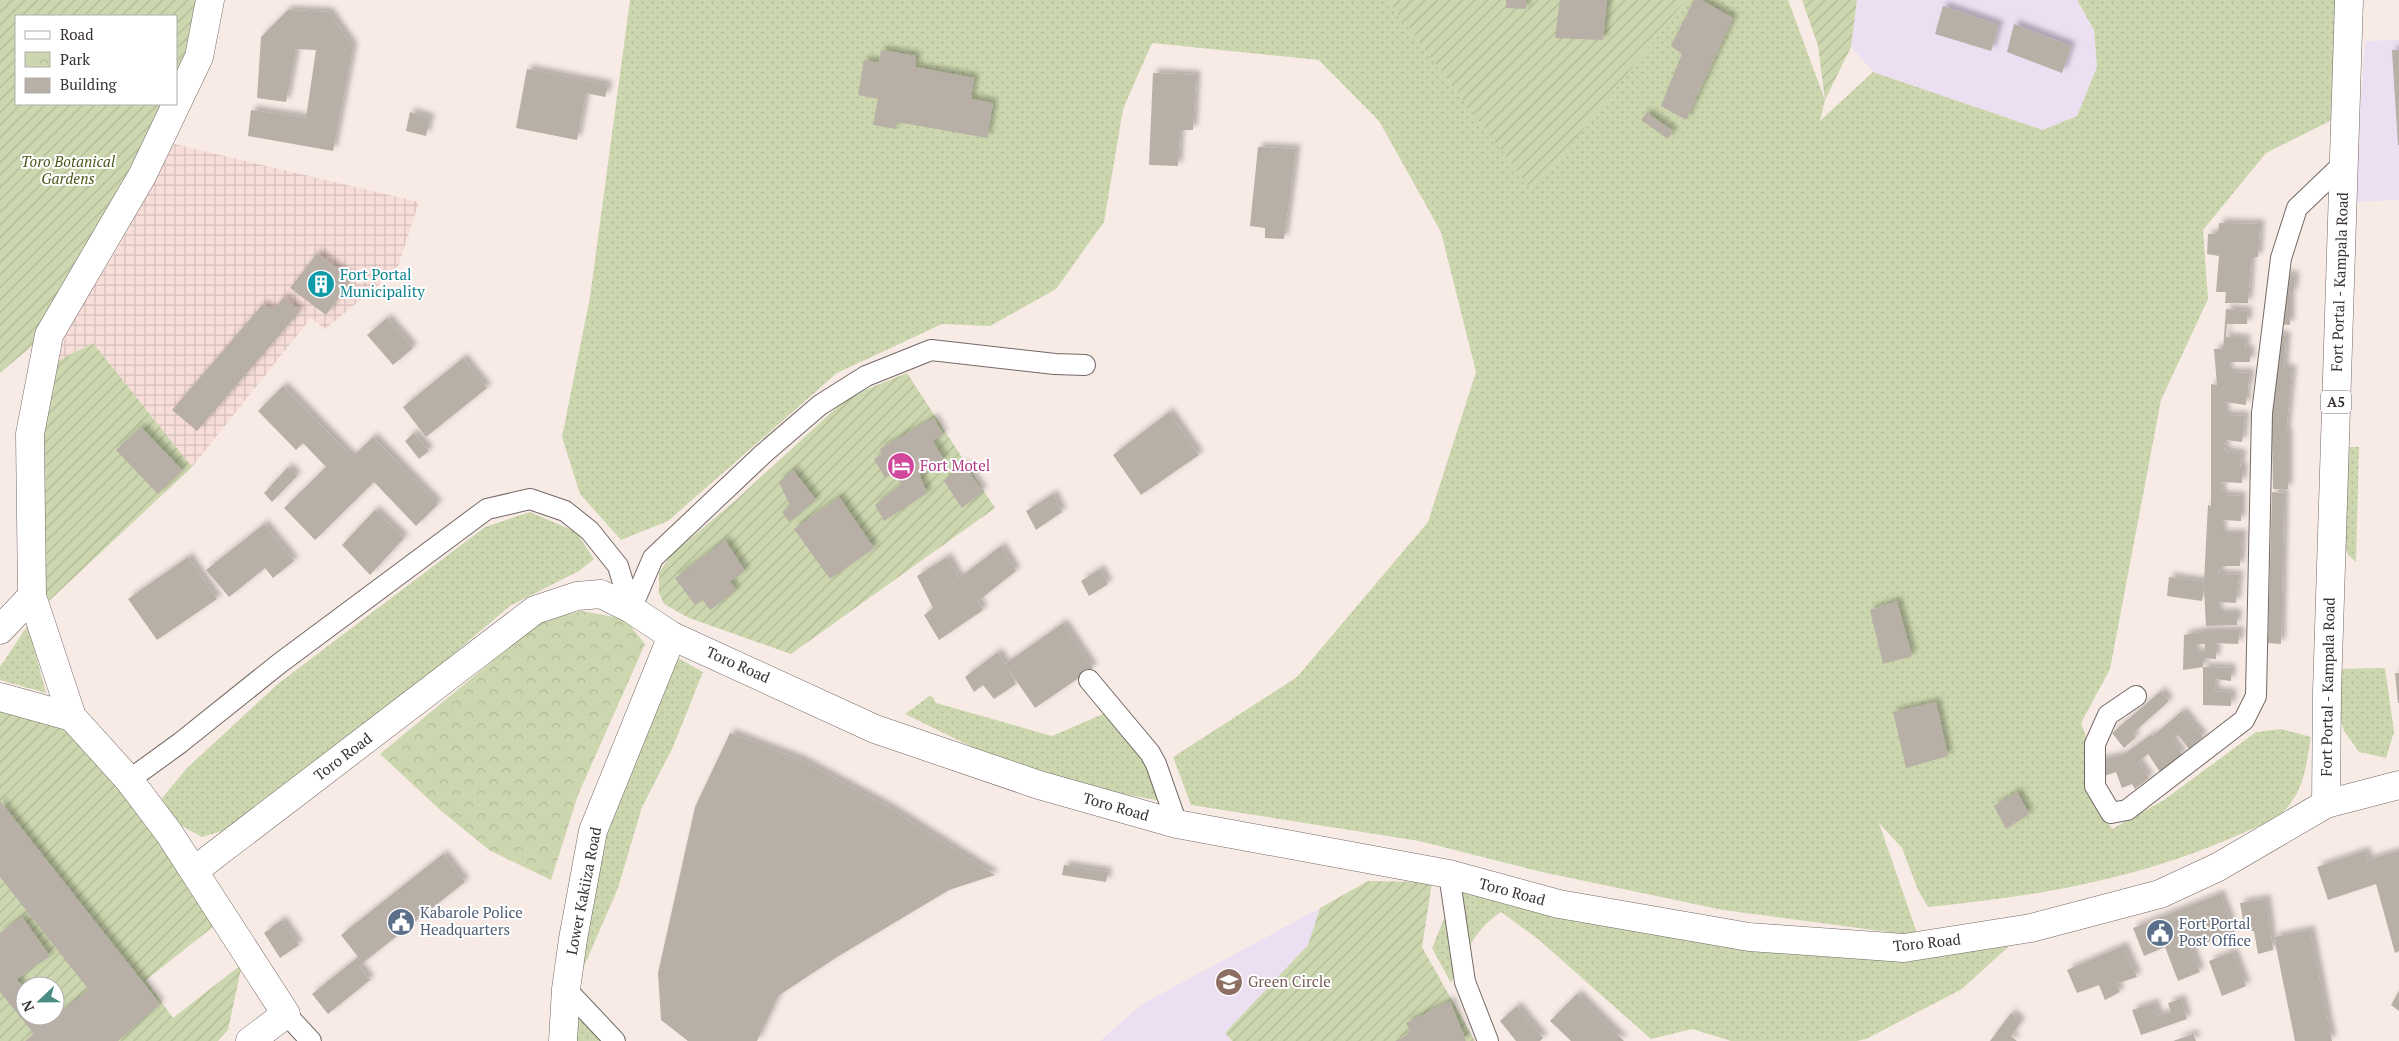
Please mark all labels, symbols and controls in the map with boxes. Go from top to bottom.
legend [15,15,178,105]
text: Road [60,24,93,44]
text: Park [60,49,90,69]
text: Building [60,74,118,94]
park label: Toro Botanical Gardens [21,151,116,188]
street label: Fort Portal - Kampala Road [2326,192,2352,372]
place label: Fort Portal Municipality [340,264,425,301]
building icon: Fort Portal Municipality [306,269,336,299]
road number: A5 [2321,391,2351,414]
hotel icon: Fort Motel [886,451,916,481]
place label: Fort Motel [920,455,990,475]
street label: Fort Portal - Kampala Road [2315,597,2339,777]
street label: Toro Road [703,641,773,687]
street label: Toro Road [309,728,375,785]
street label: Toro Road [1081,787,1152,825]
street label: Lower Kakiiza Road [561,825,605,957]
street label: Toro Road [1477,873,1548,909]
place label: Kabarole Police Headquarters [420,902,523,939]
public building icon: Kabarole Police Headquarters [386,907,416,937]
place label: Fort Portal Post Office [2179,913,2251,950]
public building icon: Fort Portal Post Office [2145,918,2175,948]
street label: Toro Road [1892,929,1962,955]
school or university icon: Green Circle [1214,967,1244,997]
place label: Green Circle [1248,971,1331,991]
north arrow [15,976,65,1026]
text: N [17,997,38,1015]

